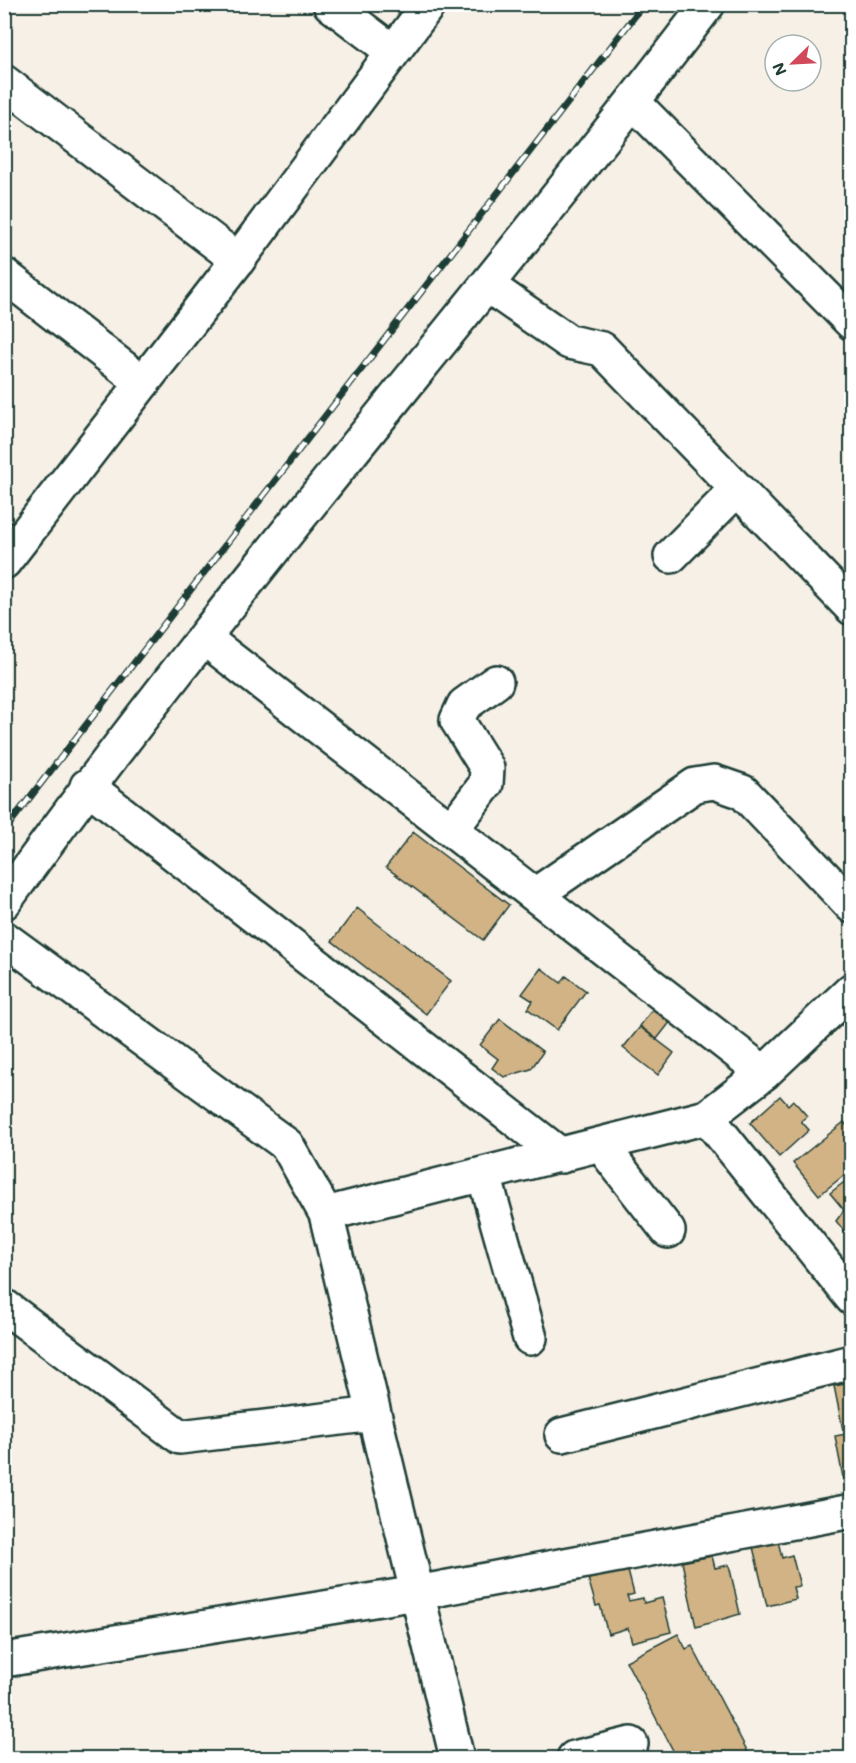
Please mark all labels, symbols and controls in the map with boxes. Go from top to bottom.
north arrow [763,33,823,93]
text: N [767,59,791,79]

